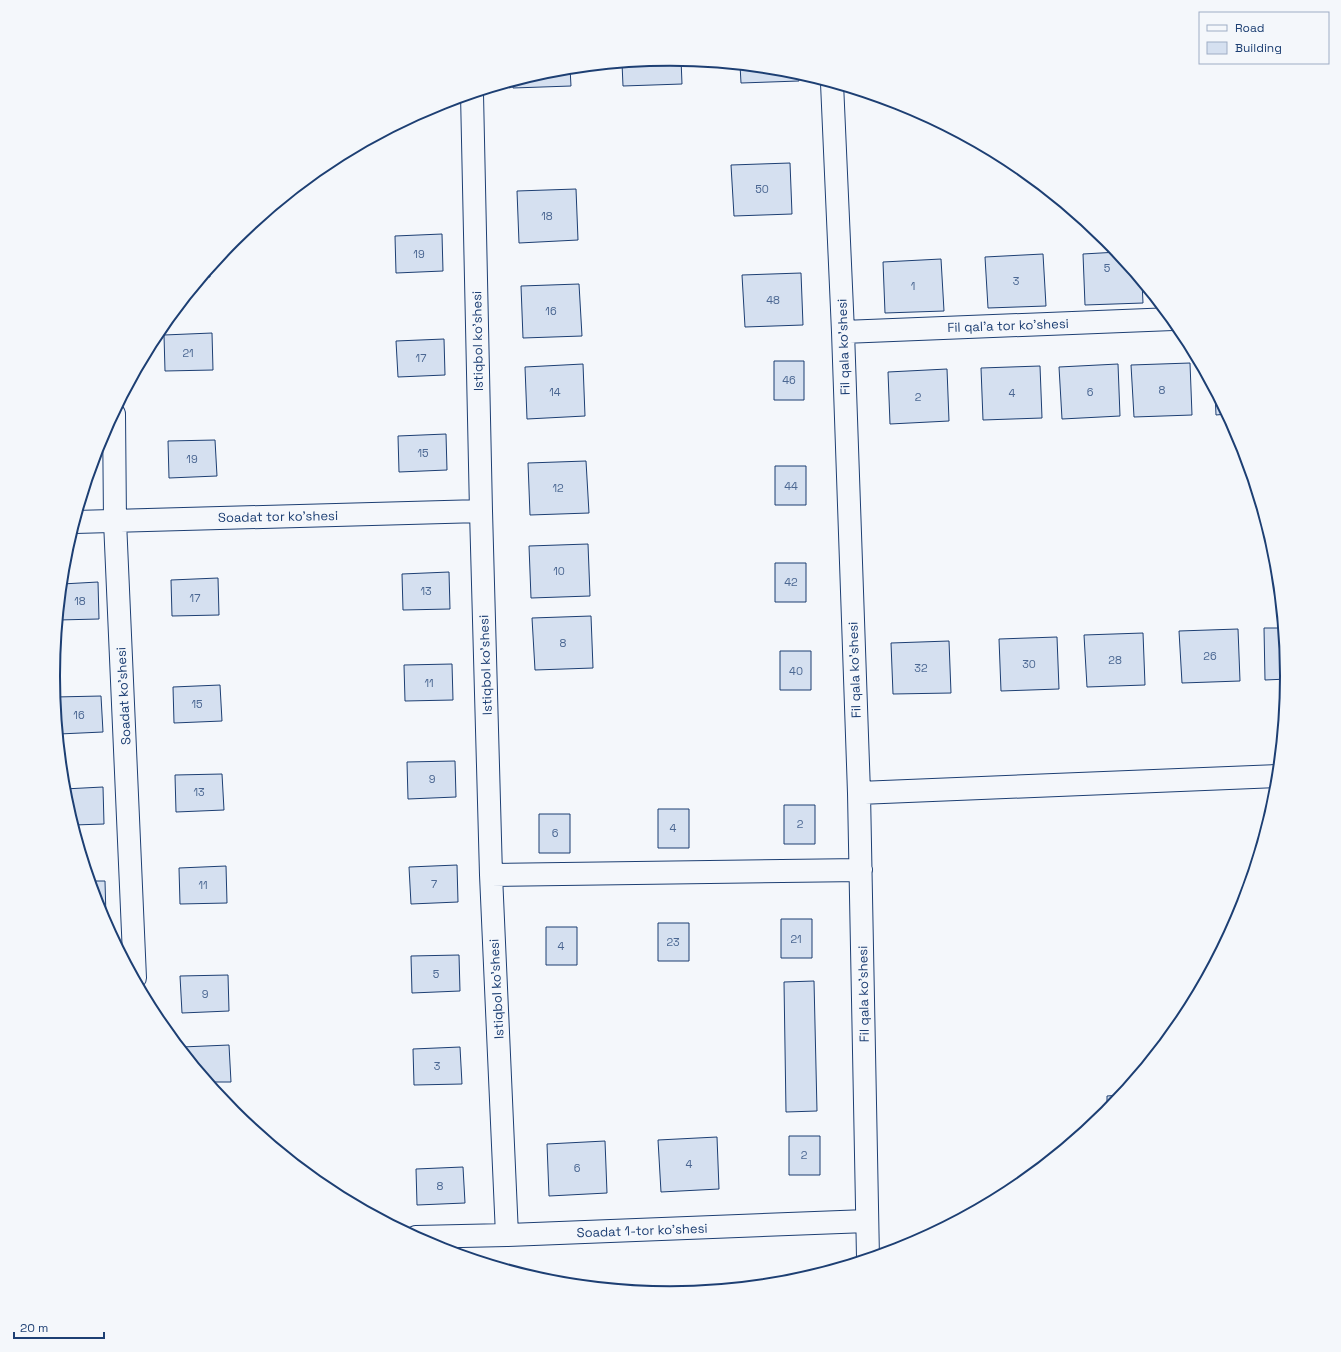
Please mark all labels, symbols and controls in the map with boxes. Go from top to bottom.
legend [1199,12,1329,64]
text: Road [1235,20,1264,36]
text: Building [1235,40,1282,56]
house number: 50 [755,182,769,196]
house number: 18 [541,209,553,223]
house number: 19 [413,247,425,261]
house number: 5 [1104,261,1111,275]
house number: 3 [1013,274,1020,288]
house number: 1 [911,279,915,293]
street label: Istiqbol ko'shesi [468,291,487,391]
house number: 48 [766,293,780,307]
street label: Fil qala ko'shesi [833,298,854,396]
house number: 16 [545,304,557,318]
street label: Fil qal'a tor ko'shesi [947,315,1069,336]
house number: 21 [182,346,194,360]
house number: 17 [416,351,426,365]
house number: 46 [782,373,796,387]
house number: 8 [1159,383,1166,397]
house number: 14 [549,385,561,399]
house number: 6 [1087,385,1094,399]
house number: 4 [1009,386,1016,400]
house number: 2 [915,390,922,404]
house number: 15 [417,446,429,460]
house number: 19 [186,452,198,466]
house number: 44 [784,479,798,493]
house number: 12 [552,481,564,495]
street label: Soadat tor ko'shesi [218,507,338,526]
house number: 10 [553,564,565,578]
house number: 42 [784,575,798,589]
house number: 13 [420,584,432,598]
house number: 17 [190,591,200,605]
house number: 18 [74,594,86,608]
street label: Istiqbol ko'shesi [475,615,496,715]
street label: Fil qala ko'shesi [844,621,865,719]
house number: 8 [560,636,567,650]
street label: Soadat ko'shesi [112,647,135,745]
house number: 26 [1203,649,1217,663]
house number: 28 [1108,653,1122,667]
house number: 30 [1022,657,1036,671]
house number: 32 [914,661,928,675]
house number: 40 [789,664,803,678]
house number: 11 [424,676,434,690]
house number: 15 [191,697,203,711]
house number: 16 [73,708,85,722]
house number: 9 [429,772,436,786]
house number: 13 [193,785,205,799]
house number: 2 [797,817,804,831]
house number: 4 [670,821,677,835]
house number: 6 [552,826,559,840]
house number: 7 [431,877,437,891]
house number: 11 [198,878,208,892]
house number: 21 [790,932,802,946]
house number: 23 [666,935,680,949]
street label: Istiqbol ko'shesi [485,938,508,1040]
house number: 4 [558,939,565,953]
street label: Fil qala ko'shesi [854,946,873,1042]
house number: 5 [433,967,440,981]
house number: 9 [202,987,209,1001]
house number: 3 [434,1059,441,1073]
house number: 2 [801,1148,808,1162]
house number: 4 [686,1157,693,1171]
house number: 6 [574,1161,581,1175]
house number: 8 [437,1179,444,1193]
street label: Soadat 1-tor ko'shesi [576,1220,708,1241]
scale bar [14,1314,104,1340]
text: 20 m [20,1320,48,1336]

